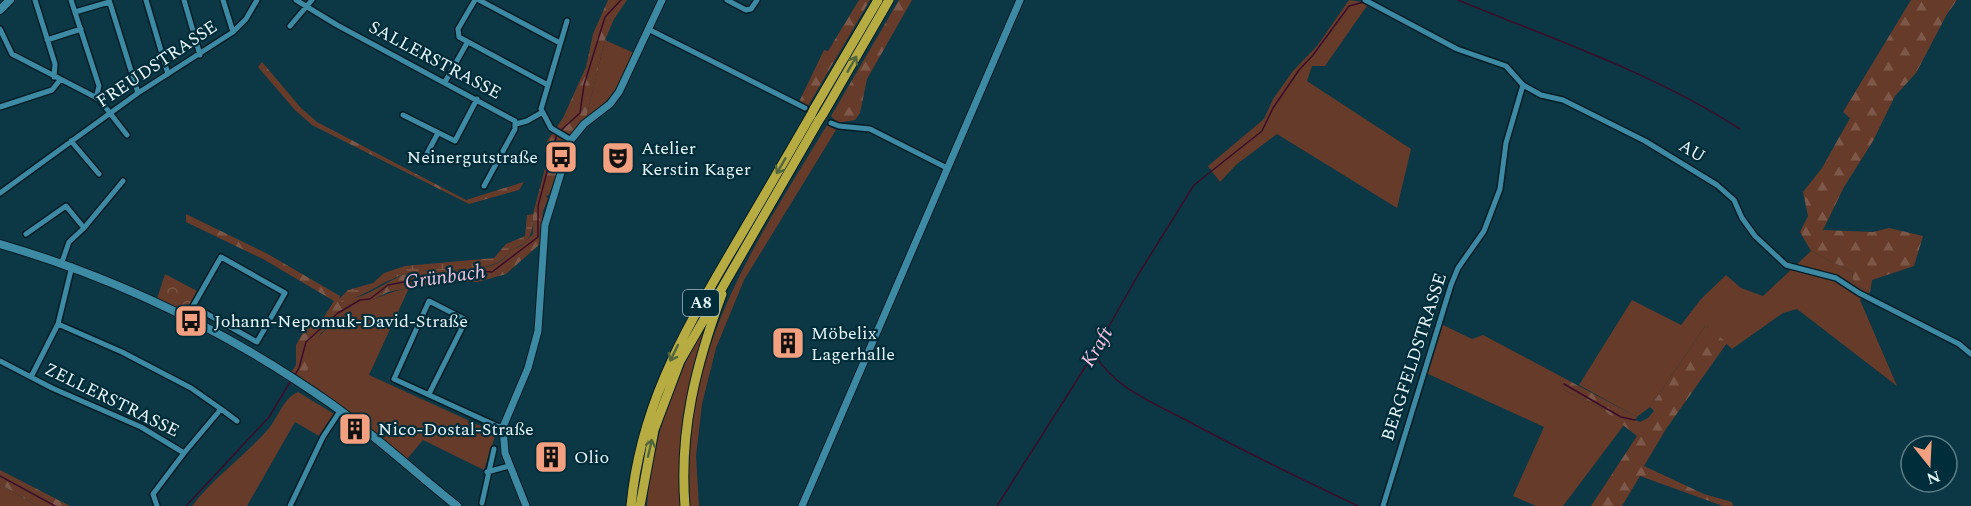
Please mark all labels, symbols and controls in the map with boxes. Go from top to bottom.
street label: FREUDSTRASSE [91,13,223,115]
street label: SALLERSTRASSE [364,14,506,106]
one-way arrow [847,55,858,73]
street label: AU [1673,132,1711,170]
place label: Atelier Kerstin Kager [641,135,751,183]
bus stop icon: Neinergutstraße [543,139,579,175]
theatre icon: Atelier Kerstin Kager [600,140,636,176]
place label: Neinergutstraße [407,144,538,171]
one-way arrow [775,157,787,174]
water label: Grünbach [403,257,487,297]
street label: BERGFELDSTRASSE [1374,270,1454,444]
road number: A8 [683,290,719,316]
bus stop icon: Johann-Nepomuk-David-Straße [173,303,209,339]
place label: Johann-Nepomuk-David-Straße [214,308,468,335]
place label: Möbelix Lagerhalle [811,320,895,368]
water label: Kraft [1073,321,1121,373]
building icon: Möbelix Lagerhalle [770,325,806,361]
one-way arrow [667,344,679,362]
street label: ZELLERSTRASSE [40,356,184,444]
building icon: Nico-Dostal-Straße [337,411,373,447]
place label: Nico-Dostal-Straße [378,416,534,443]
north arrow [1899,434,1959,494]
building icon: Olio [533,439,569,475]
one-way arrow [645,439,657,458]
place label: Olio [574,444,609,471]
text: N [1923,464,1943,491]

